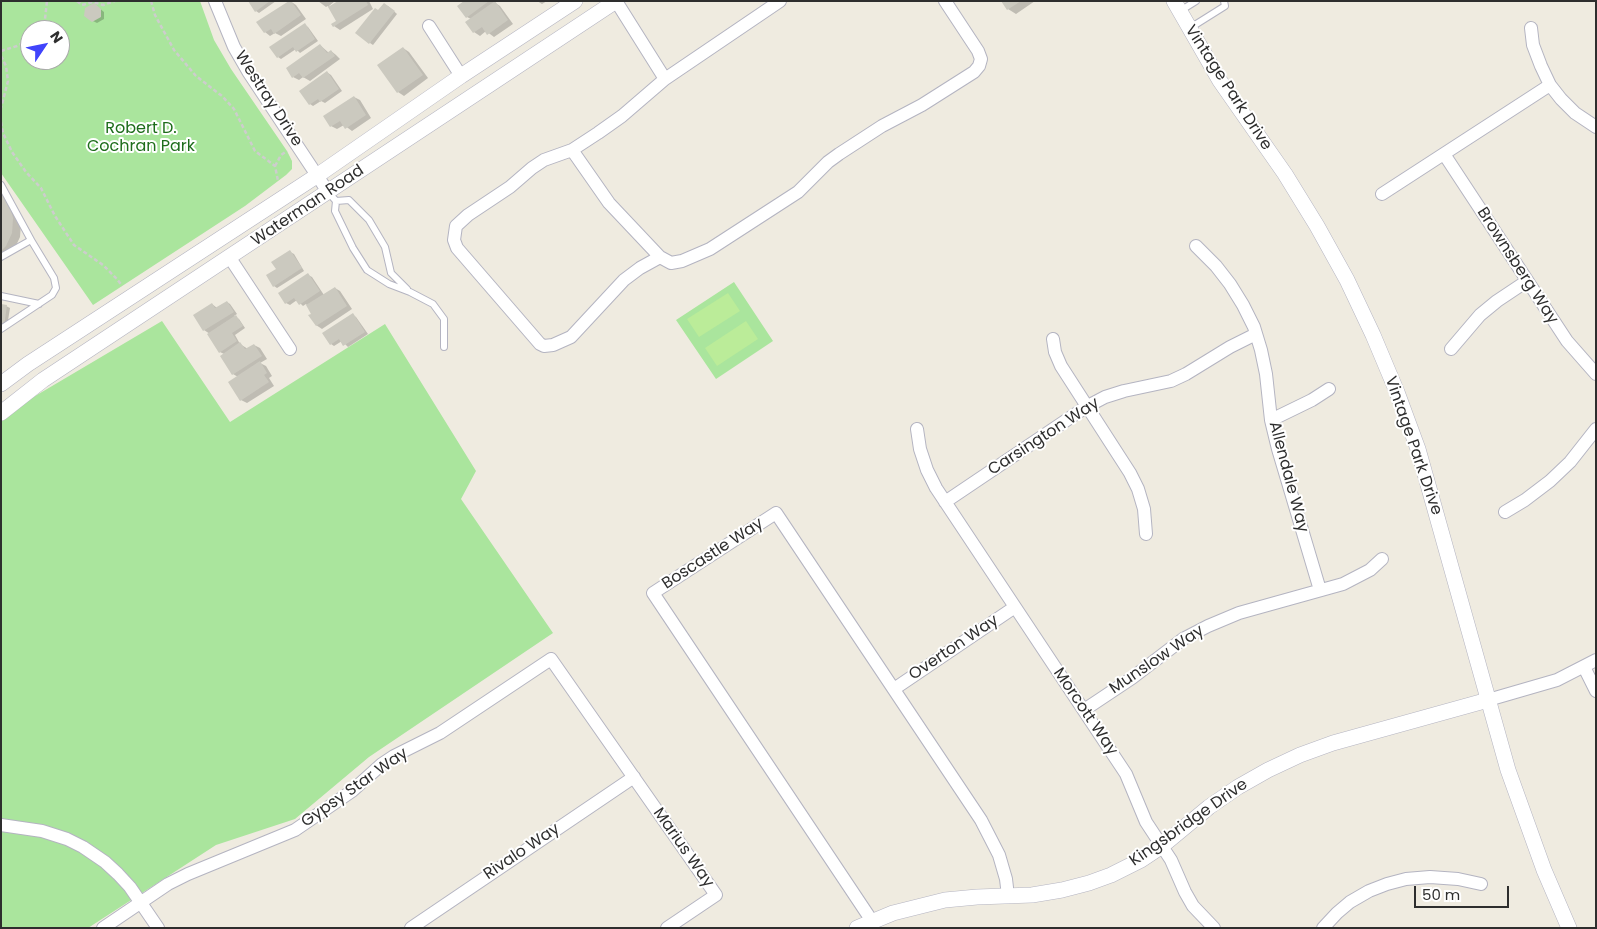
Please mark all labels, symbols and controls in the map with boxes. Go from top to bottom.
north arrow [20,20,70,70]
street label: Vintage Park Drive [1180,22,1276,154]
text: N [45,27,68,47]
street label: Westray Drive [230,48,306,150]
park label: Robert D. Cochran Park [87,119,195,157]
street label: Waterman Road [248,161,368,251]
street label: Brownsberg Way [1472,204,1562,328]
street label: Vintage Park Drive [1380,374,1446,518]
street label: Carsington Way [985,394,1103,480]
street label: Allendale Way [1264,419,1312,535]
street label: Boscastle Way [659,514,767,594]
street label: Overton Way [906,611,1002,685]
street label: Munslow Way [1106,621,1208,699]
street label: Morcott Way [1049,665,1121,759]
street label: Gypsy Star Way [298,744,412,832]
street label: Kingsbridge Drive [1126,775,1252,871]
street label: Marius Way [649,804,717,892]
street label: Rivalo Way [480,820,564,884]
scale bar [1417,876,1512,908]
text: 50 m [1422,884,1460,905]

